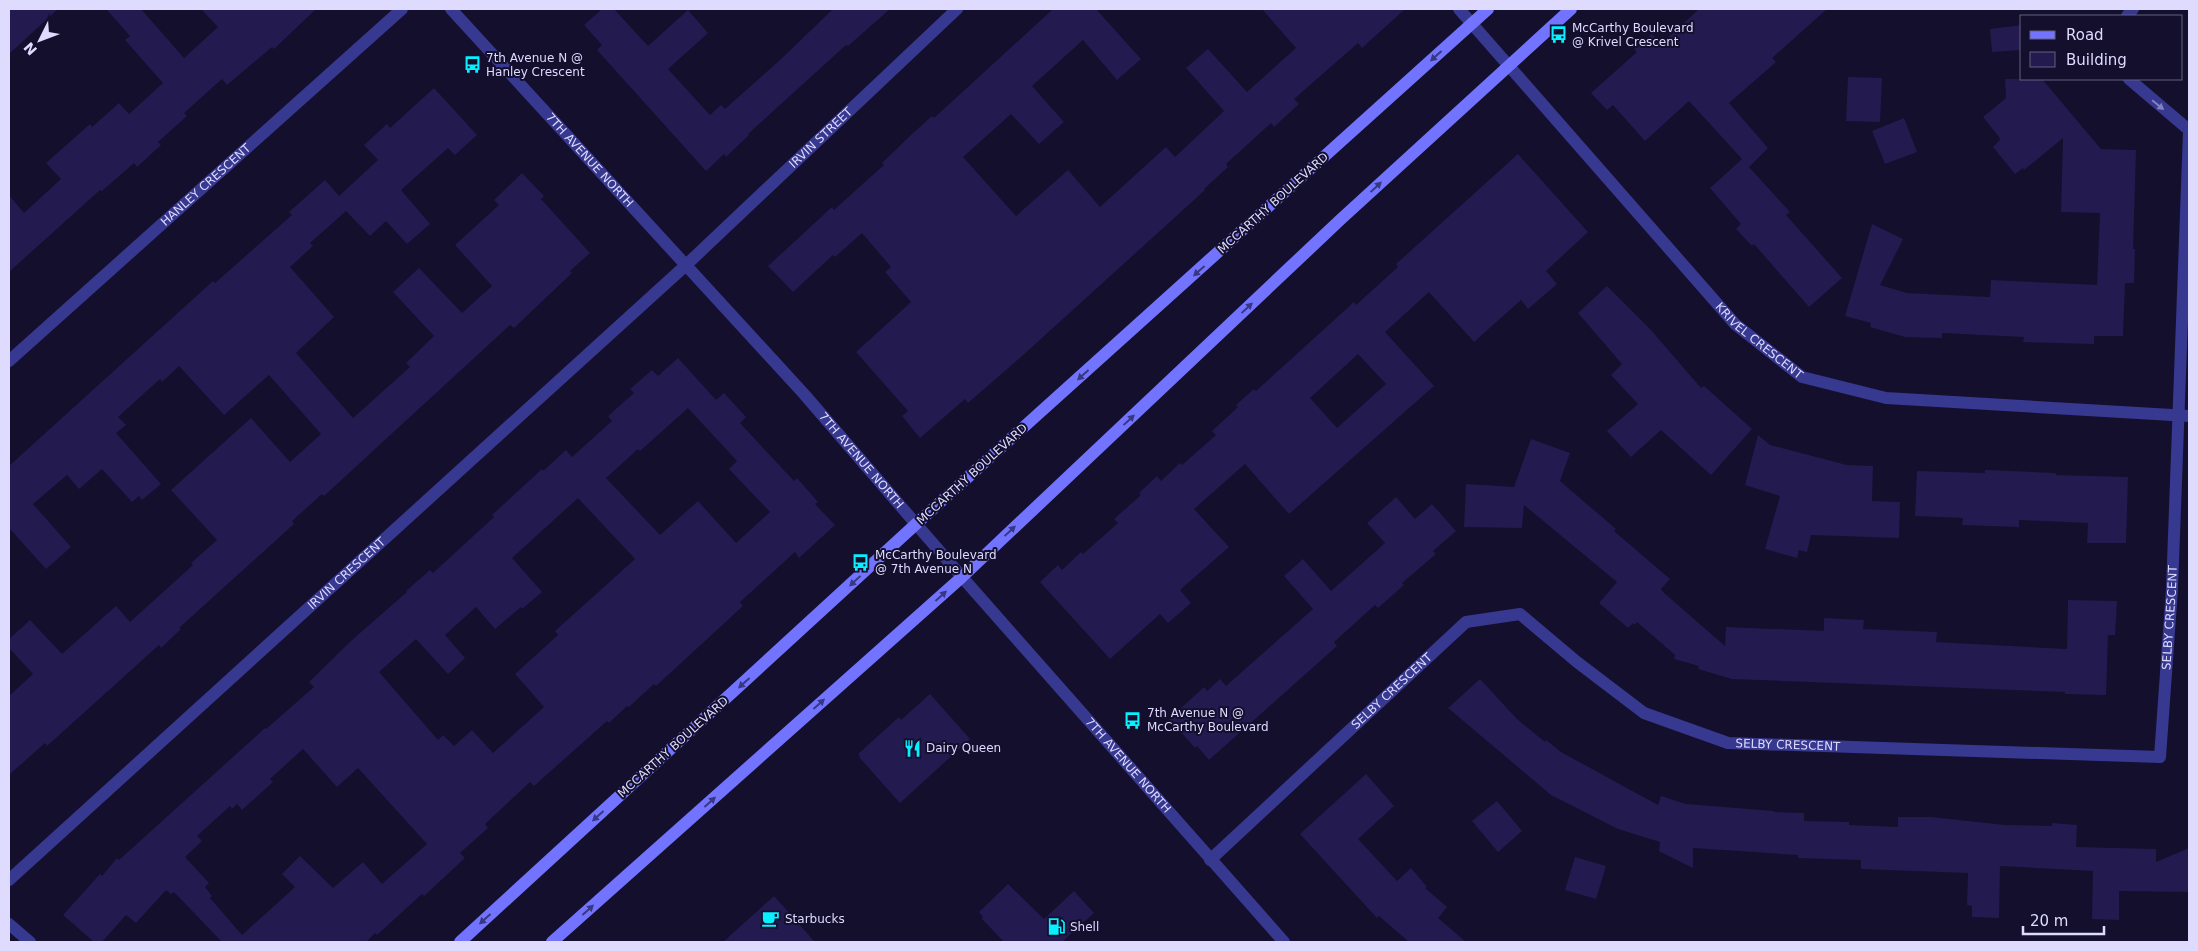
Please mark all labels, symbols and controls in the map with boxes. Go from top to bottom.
north arrow [15,15,65,65]
legend [2020,15,2183,80]
place label: McCarthy Boulevard @ Krivel Crescent [1572,21,1694,49]
bus stop icon: McCarthy Boulevard @ Krivel Crescent [1548,25,1568,45]
text: Road [2066,26,2104,44]
text: N [20,39,40,58]
one-way arrow [1429,50,1442,61]
place label: 7th Avenue N @ Hanley Crescent [486,51,585,79]
text: Building [2066,51,2127,69]
bus stop icon: 7th Avenue N @ Hanley Crescent [462,55,482,75]
one-way arrow [2152,99,2165,110]
street label: IRVIN STREET [786,104,856,171]
street label: 7TH AVENUE NORTH [543,110,636,210]
street label: HANLEY CRESCENT [158,141,254,229]
street label: MCCARTHY BOULEVARD [1215,150,1331,256]
one-way arrow [1370,181,1382,193]
one-way arrow [1193,265,1205,277]
street label: KRIVEL CRESCENT [1713,300,1806,382]
one-way arrow [1241,302,1253,314]
one-way arrow [1077,370,1090,381]
street label: 7TH AVENUE NORTH [816,409,907,511]
one-way arrow [1122,414,1134,426]
street label: MCCARTHY BOULEVARD [914,421,1030,527]
one-way arrow [1004,525,1016,537]
street label: IRVIN CRESCENT [305,534,389,612]
place label: McCarthy Boulevard @ 7th Avenue N [875,548,997,576]
bus stop icon: McCarthy Boulevard @ 7th Avenue N [851,552,871,572]
street label: SELBY CRESCENT [2159,564,2180,670]
one-way arrow [849,575,861,587]
one-way arrow [934,590,947,601]
street label: SELBY CRESCENT [1348,650,1435,732]
one-way arrow [738,677,750,689]
street label: MCCARTHY BOULEVARD [615,694,731,800]
one-way arrow [813,698,825,710]
place label: 7th Avenue N @ McCarthy Boulevard [1147,706,1269,734]
bus stop icon: 7th Avenue N @ McCarthy Boulevard [1123,710,1143,730]
street label: 7TH AVENUE NORTH [1082,715,1174,816]
street label: SELBY CRESCENT [1735,736,1841,754]
restaurant icon: Dairy Queen [902,738,922,758]
place label: Dairy Queen [926,741,1001,755]
one-way arrow [703,796,716,807]
one-way arrow [592,810,604,822]
one-way arrow [582,904,594,916]
scale bar [2023,904,2104,936]
cafe icon: Starbucks [761,909,781,929]
place label: Starbucks [785,912,845,926]
text: 20 m [2030,912,2068,930]
one-way arrow [478,914,491,925]
fuel station icon: Shell [1046,917,1066,937]
place label: Shell [1070,920,1099,934]

